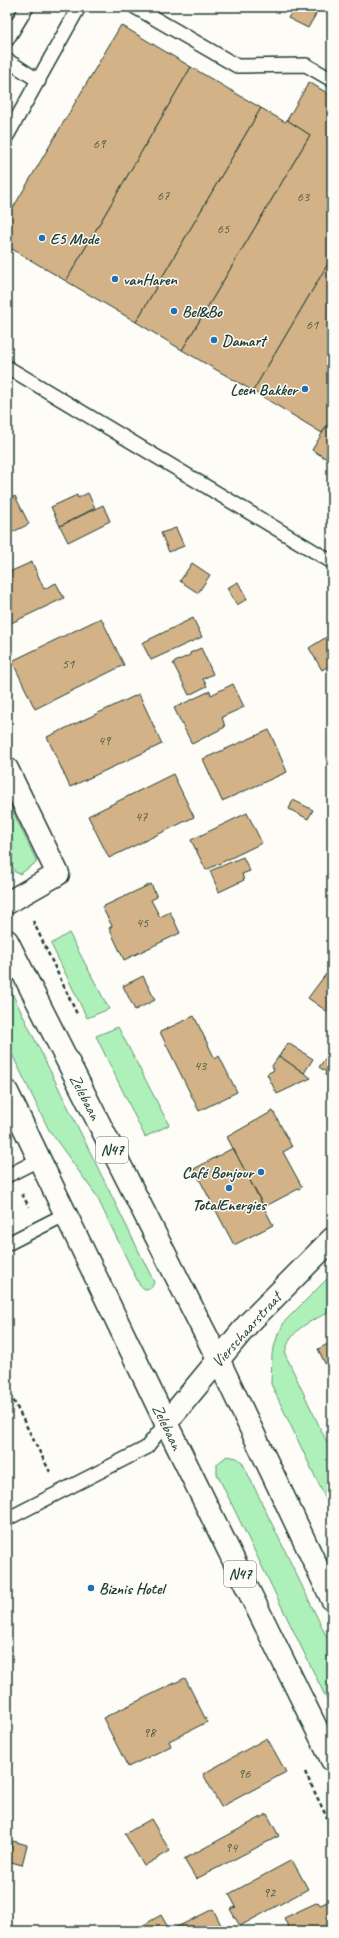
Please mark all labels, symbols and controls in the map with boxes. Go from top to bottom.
house number: 69 [93,135,107,152]
house number: 67 [157,187,170,204]
house number: 63 [297,188,311,205]
house number: 65 [217,220,230,237]
place label: E5 Mode [50,229,100,249]
marker: E5 Mode [37,233,47,243]
place label: vanHaren [123,270,177,290]
marker: vanHaren [110,274,120,284]
place label: Bel&Bo [182,302,223,322]
marker: Bel&Bo [169,306,179,316]
house number: 61 [306,316,319,333]
place label: Damart [222,331,268,351]
marker: Damart [209,335,219,345]
place label: Leen Bakker [230,380,299,400]
marker: Leen Bakker [300,384,310,394]
house number: 51 [62,655,75,672]
house number: 49 [98,732,112,749]
house number: 47 [135,808,148,825]
house number: 45 [136,914,149,931]
house number: 43 [194,1057,208,1074]
street label: Zelebaan [65,1071,105,1124]
road number: N47 [96,1137,128,1163]
place label: Café Bonjour [182,1163,255,1183]
marker: Café Bonjour [256,1167,266,1177]
marker: TotalEnergies [224,1183,234,1193]
place label: TotalEnergies [192,1195,267,1215]
street label: Vierschaarstraat [208,1286,288,1372]
street label: Zelebaan [147,1401,187,1454]
road number: N47 [224,1561,256,1587]
place label: Biznis Hotel [99,1579,167,1599]
marker: Biznis Hotel [86,1583,96,1593]
house number: 98 [143,1724,157,1741]
house number: 96 [238,1765,251,1782]
house number: 94 [225,1839,239,1856]
house number: 92 [263,1884,277,1901]

